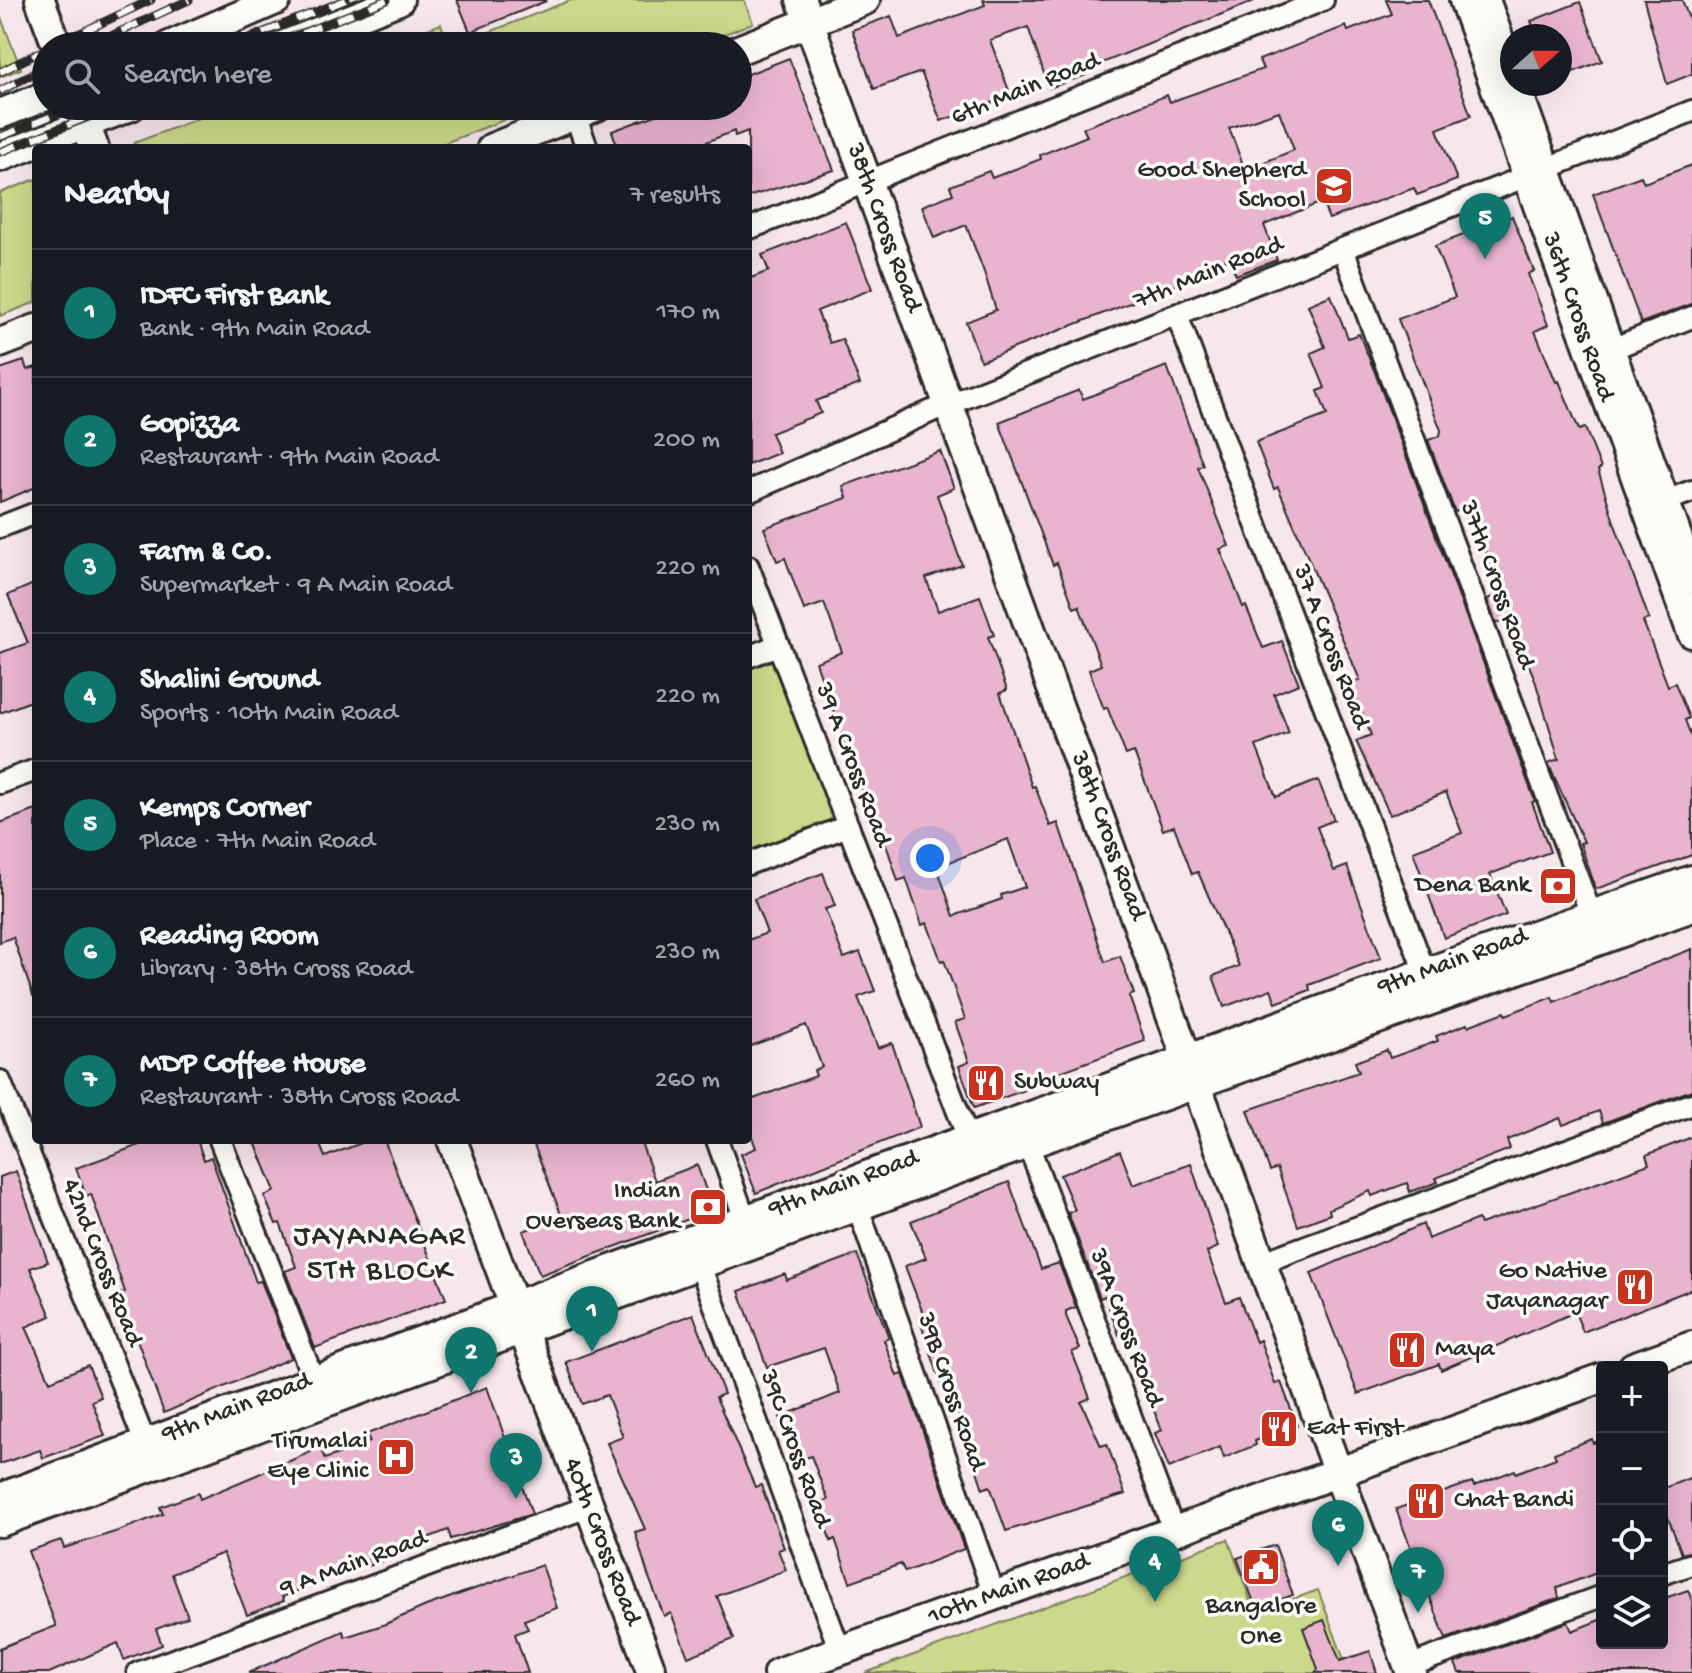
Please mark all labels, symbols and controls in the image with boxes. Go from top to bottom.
north arrow [1500,24,1572,96]
search box [32,32,752,120]
street label: 6th Main Road [947,46,1106,134]
icon: search [60,54,104,98]
text: Search here [124,59,272,94]
street label: 38th Cross Road [838,138,928,318]
place label: Good Shepherd School [1137,156,1308,217]
school or university icon: Good Shepherd School [1313,165,1355,207]
text: Nearby [64,176,169,216]
text: 7 results [630,181,720,212]
pin: 5 [1459,193,1511,259]
street label: 36th Cross Road [1533,228,1621,407]
street label: 7th Main Road [1129,229,1290,318]
text: IDFC First Bank [140,280,328,315]
text: 1 [85,298,95,329]
text: 170 m [657,298,720,329]
text: Bank · 9th Main Road [140,315,369,346]
text: Gopizza [140,408,239,443]
text: 2 [84,426,96,457]
text: 200 m [653,426,720,457]
text: Restaurant · 9th Main Road [140,443,438,474]
street label: 37th Cross Road [1451,496,1541,675]
text: Farm & Co. [140,536,273,571]
text: 3 [83,554,97,585]
text: 220 m [655,554,720,585]
street label: 37 A Cross Road [1284,560,1376,735]
text: Supermarket · 9 A Main Road [140,571,452,602]
text: Shalini Ground [140,664,319,699]
street label: 39 A Cross Road [806,678,898,853]
text: 4 [84,682,96,713]
text: 220 m [655,682,720,713]
text: Sports · 10th Main Road [140,699,398,730]
street label: 38th Cross Road [1062,746,1152,926]
text: Kemps Corner [140,792,309,827]
text: 5 [83,810,97,841]
text: 230 m [654,810,720,841]
text: Place · 7th Main Road [140,827,375,858]
your location [910,838,950,878]
bank icon: Dena Bank [1537,865,1579,907]
place label: Dena Bank [1413,871,1532,902]
text: Reading Room [140,920,319,955]
street label: 9th Main Road [1373,921,1534,1005]
text: 6 [83,938,97,969]
text: 230 m [654,938,720,969]
text: Library · 38th Cross Road [140,955,412,986]
text: MDP Coffee House [140,1048,366,1083]
restaurant icon: Subway [965,1062,1007,1104]
text: 7 [83,1066,97,1097]
text: 260 m [655,1066,720,1097]
place label: Subway [1014,1068,1100,1099]
text: Restaurant · 38th Cross Road [140,1083,458,1114]
street label: 9th Main Road [764,1143,925,1227]
street label: 42nd Cross Road [53,1175,149,1353]
place label: Indian Overseas Bank [525,1177,682,1238]
bank icon: Indian Overseas Bank [687,1186,729,1228]
district label: JAYANAGAR 5TH BLOCK [294,1221,466,1290]
street label: 39A Cross Road [1080,1244,1170,1413]
place label: Go Native Jayanagar [1486,1257,1610,1318]
restaurant icon: Go Native Jayanagar [1614,1266,1656,1308]
pin: 1 [566,1286,618,1352]
street label: 39B Cross Road [908,1308,992,1477]
pin: 2 [445,1327,497,1393]
restaurant icon: Maya [1386,1329,1428,1371]
place label: Maya [1435,1335,1496,1366]
map controls [1596,1361,1668,1649]
button: + [1596,1361,1668,1433]
street label: 39C Cross Road [751,1365,837,1534]
street label: 9th Main Road [157,1366,318,1452]
restaurant icon: Eat First [1258,1408,1300,1450]
place label: Eat First [1307,1414,1405,1445]
place label: Tirumalai Eye Clinic [267,1427,369,1488]
pin: 3 [490,1433,542,1499]
button: − [1596,1433,1668,1505]
hospital icon: Tirumalai Eye Clinic [375,1436,417,1478]
street label: 40th Cross Road [555,1454,648,1632]
restaurant icon: Chat Bandi [1405,1480,1447,1522]
place label: Chat Bandi [1454,1486,1574,1517]
pin: 6 [1312,1500,1364,1566]
button: locate [1596,1505,1668,1577]
street label: 9 A Main Road [275,1523,433,1606]
pin: 4 [1129,1536,1181,1602]
street label: 10th Main Road [923,1546,1096,1634]
public building icon: Bangalore One [1240,1546,1282,1588]
pin: 7 [1392,1547,1444,1613]
button: layers [1596,1577,1668,1649]
place label: Bangalore One [1204,1592,1317,1653]

